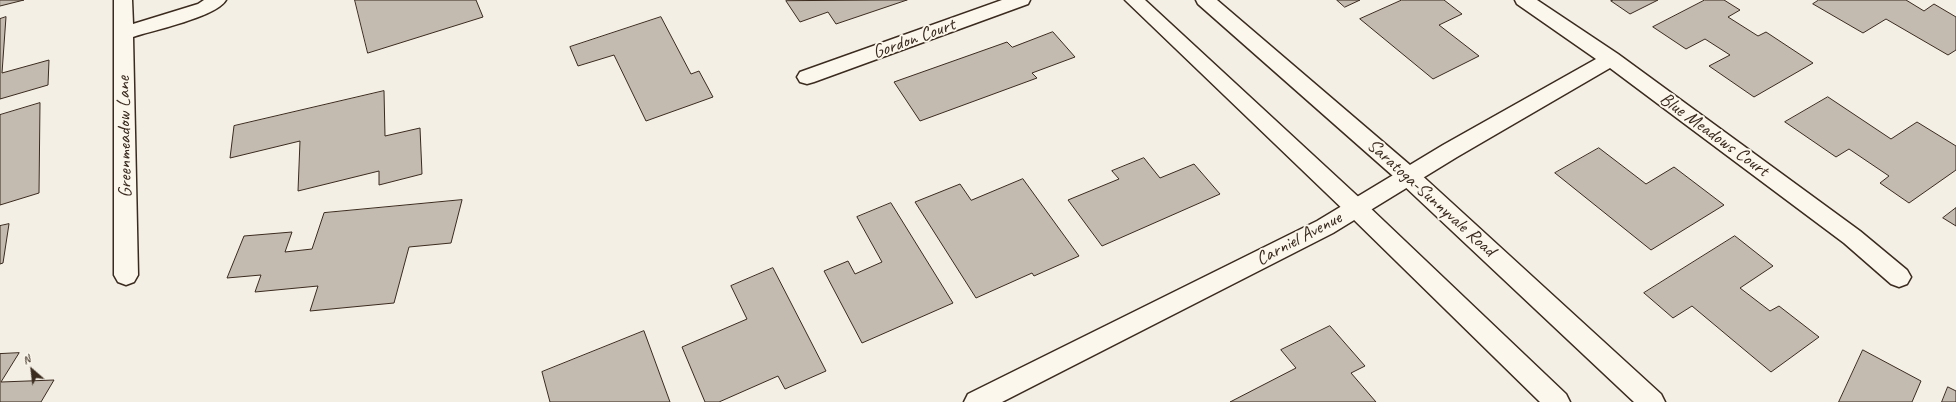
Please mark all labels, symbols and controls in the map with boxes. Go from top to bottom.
street label: Gordon Court [870,14,958,64]
street label: Greenmeadow Lane [113,76,137,198]
street label: Blue Meadows Court [1655,88,1773,182]
street label: Saratoga-Sunnyvale Road [1362,134,1500,262]
street label: Carniel Avenue [1252,207,1346,271]
north arrow [12,350,52,390]
text: N [20,352,33,367]

